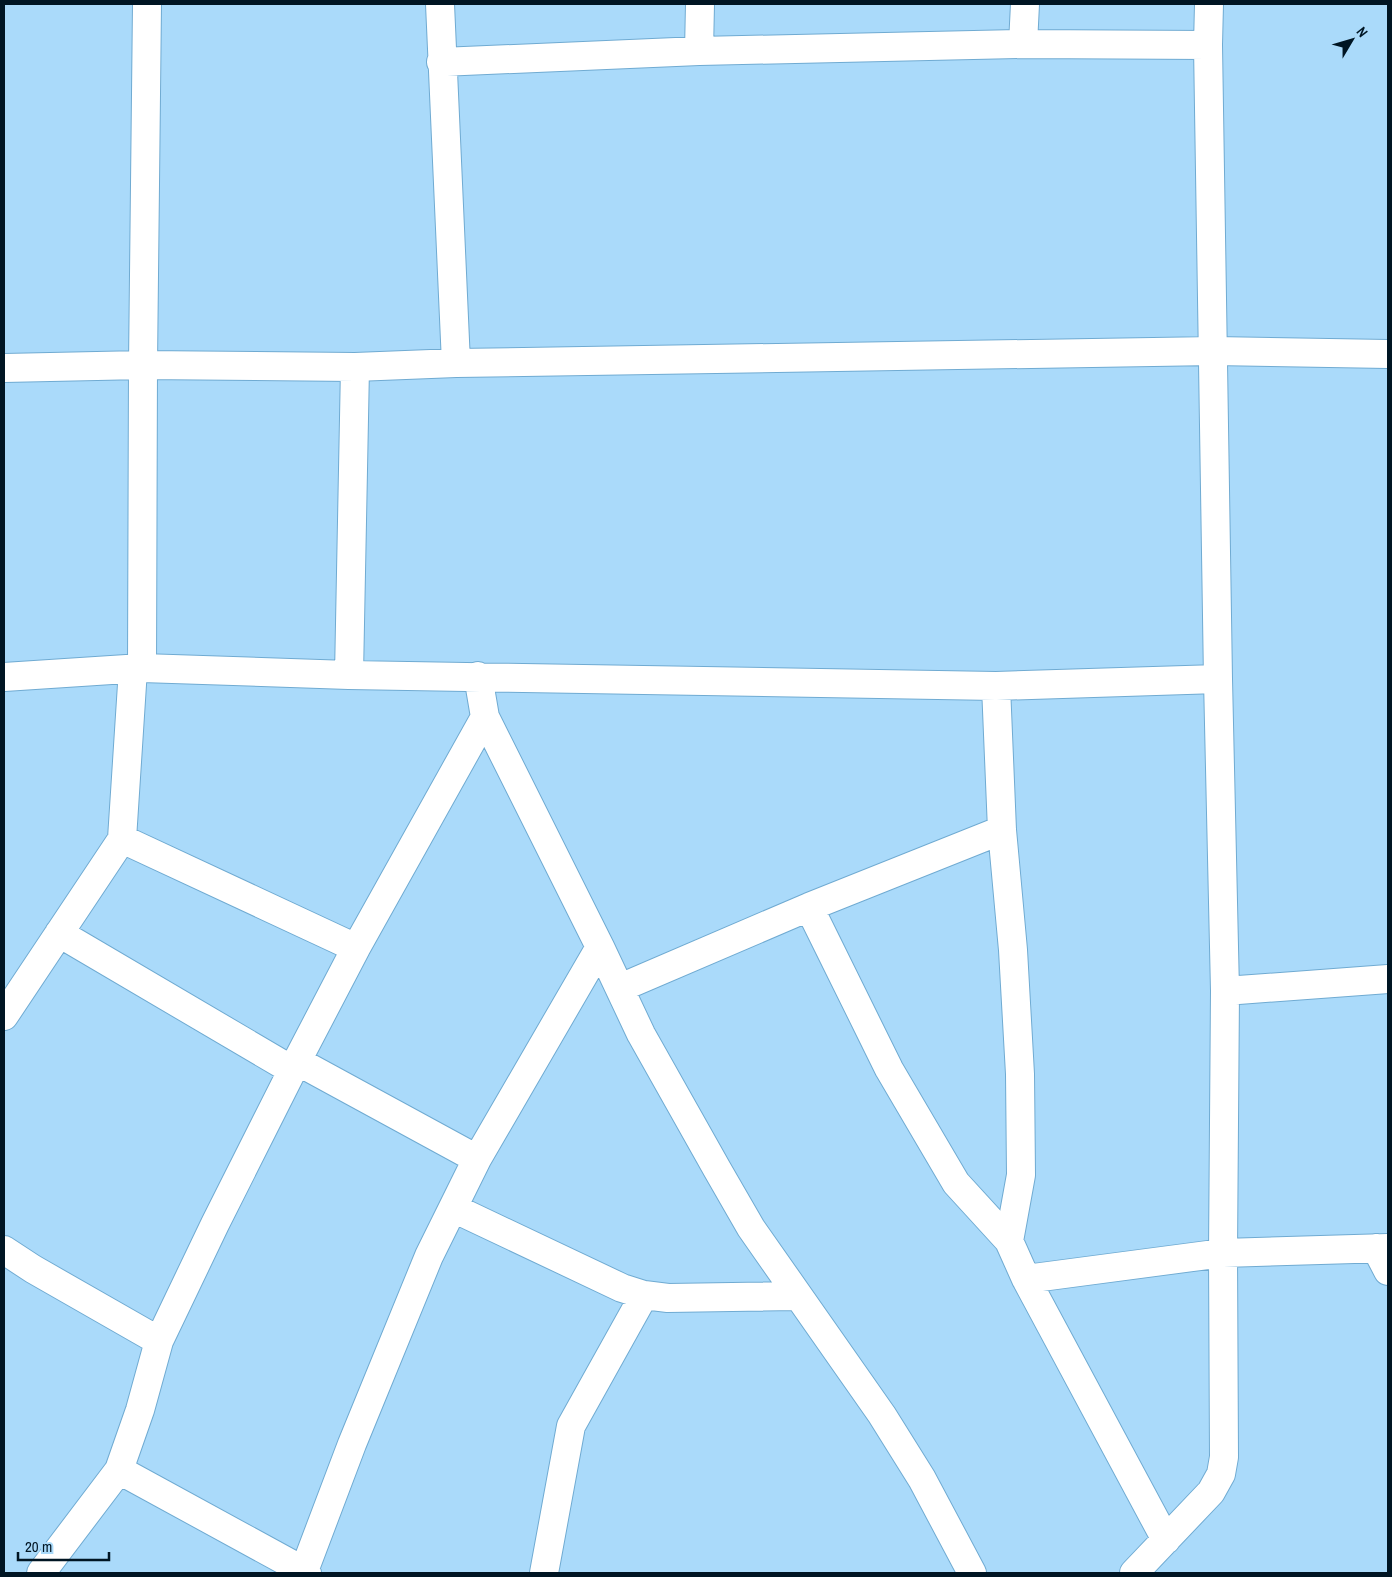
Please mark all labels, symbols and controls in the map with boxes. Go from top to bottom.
north arrow [1327,15,1377,65]
text: N [1353,23,1372,41]
scale bar [18,1530,109,1562]
text: 20 m [25,1536,52,1557]

